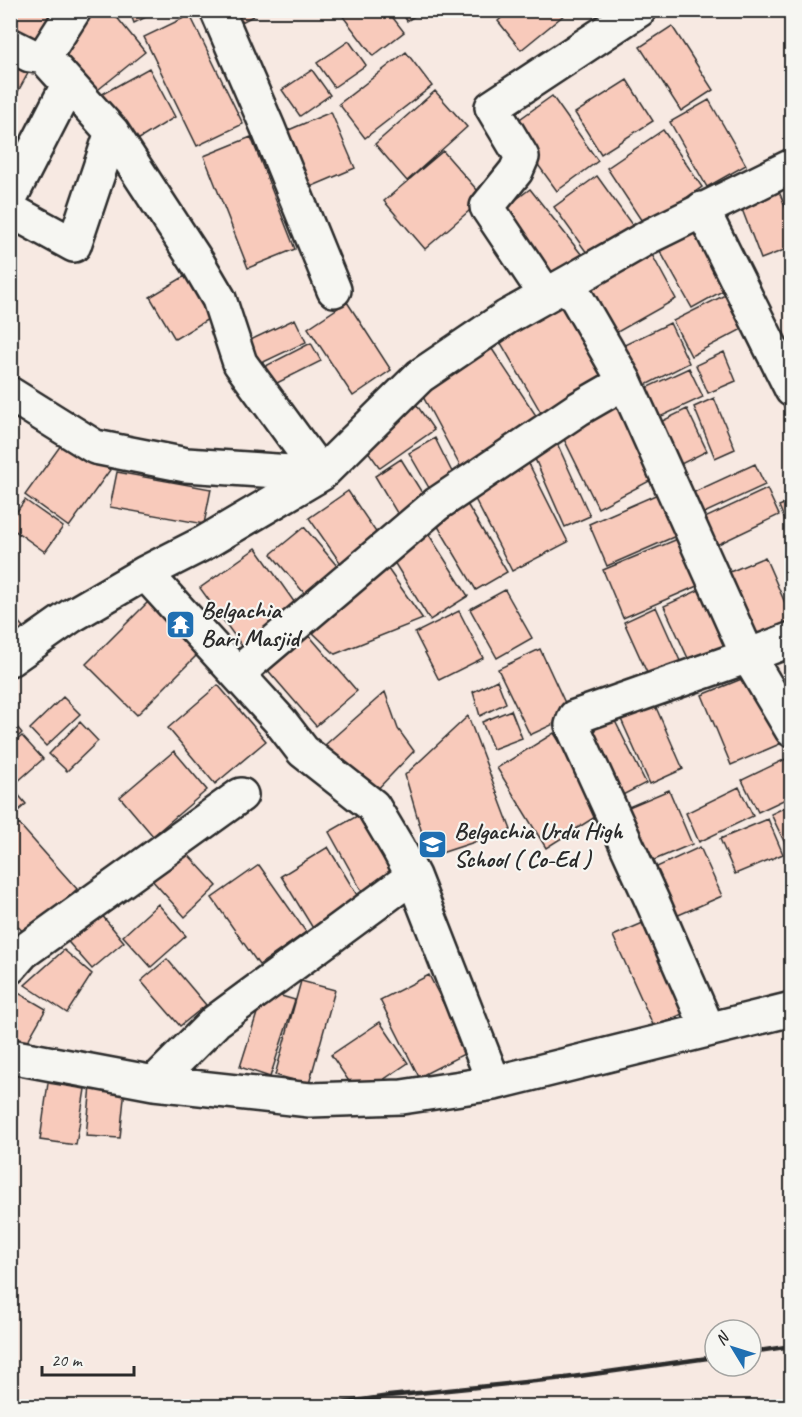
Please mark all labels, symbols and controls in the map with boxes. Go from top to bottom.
place label: Belgachia Bari Masjid [201,595,303,653]
temple icon: Belgachia Bari Masjid [164,608,196,640]
place label: Belgachia Urdu High School ( Co-Ed ) [454,816,623,874]
school or university icon: Belgachia Urdu High School ( Co-Ed ) [417,829,449,861]
north arrow [703,1318,763,1378]
text: N [711,1327,735,1349]
scale bar [42,1339,134,1377]
text: 20 m [51,1349,84,1371]

